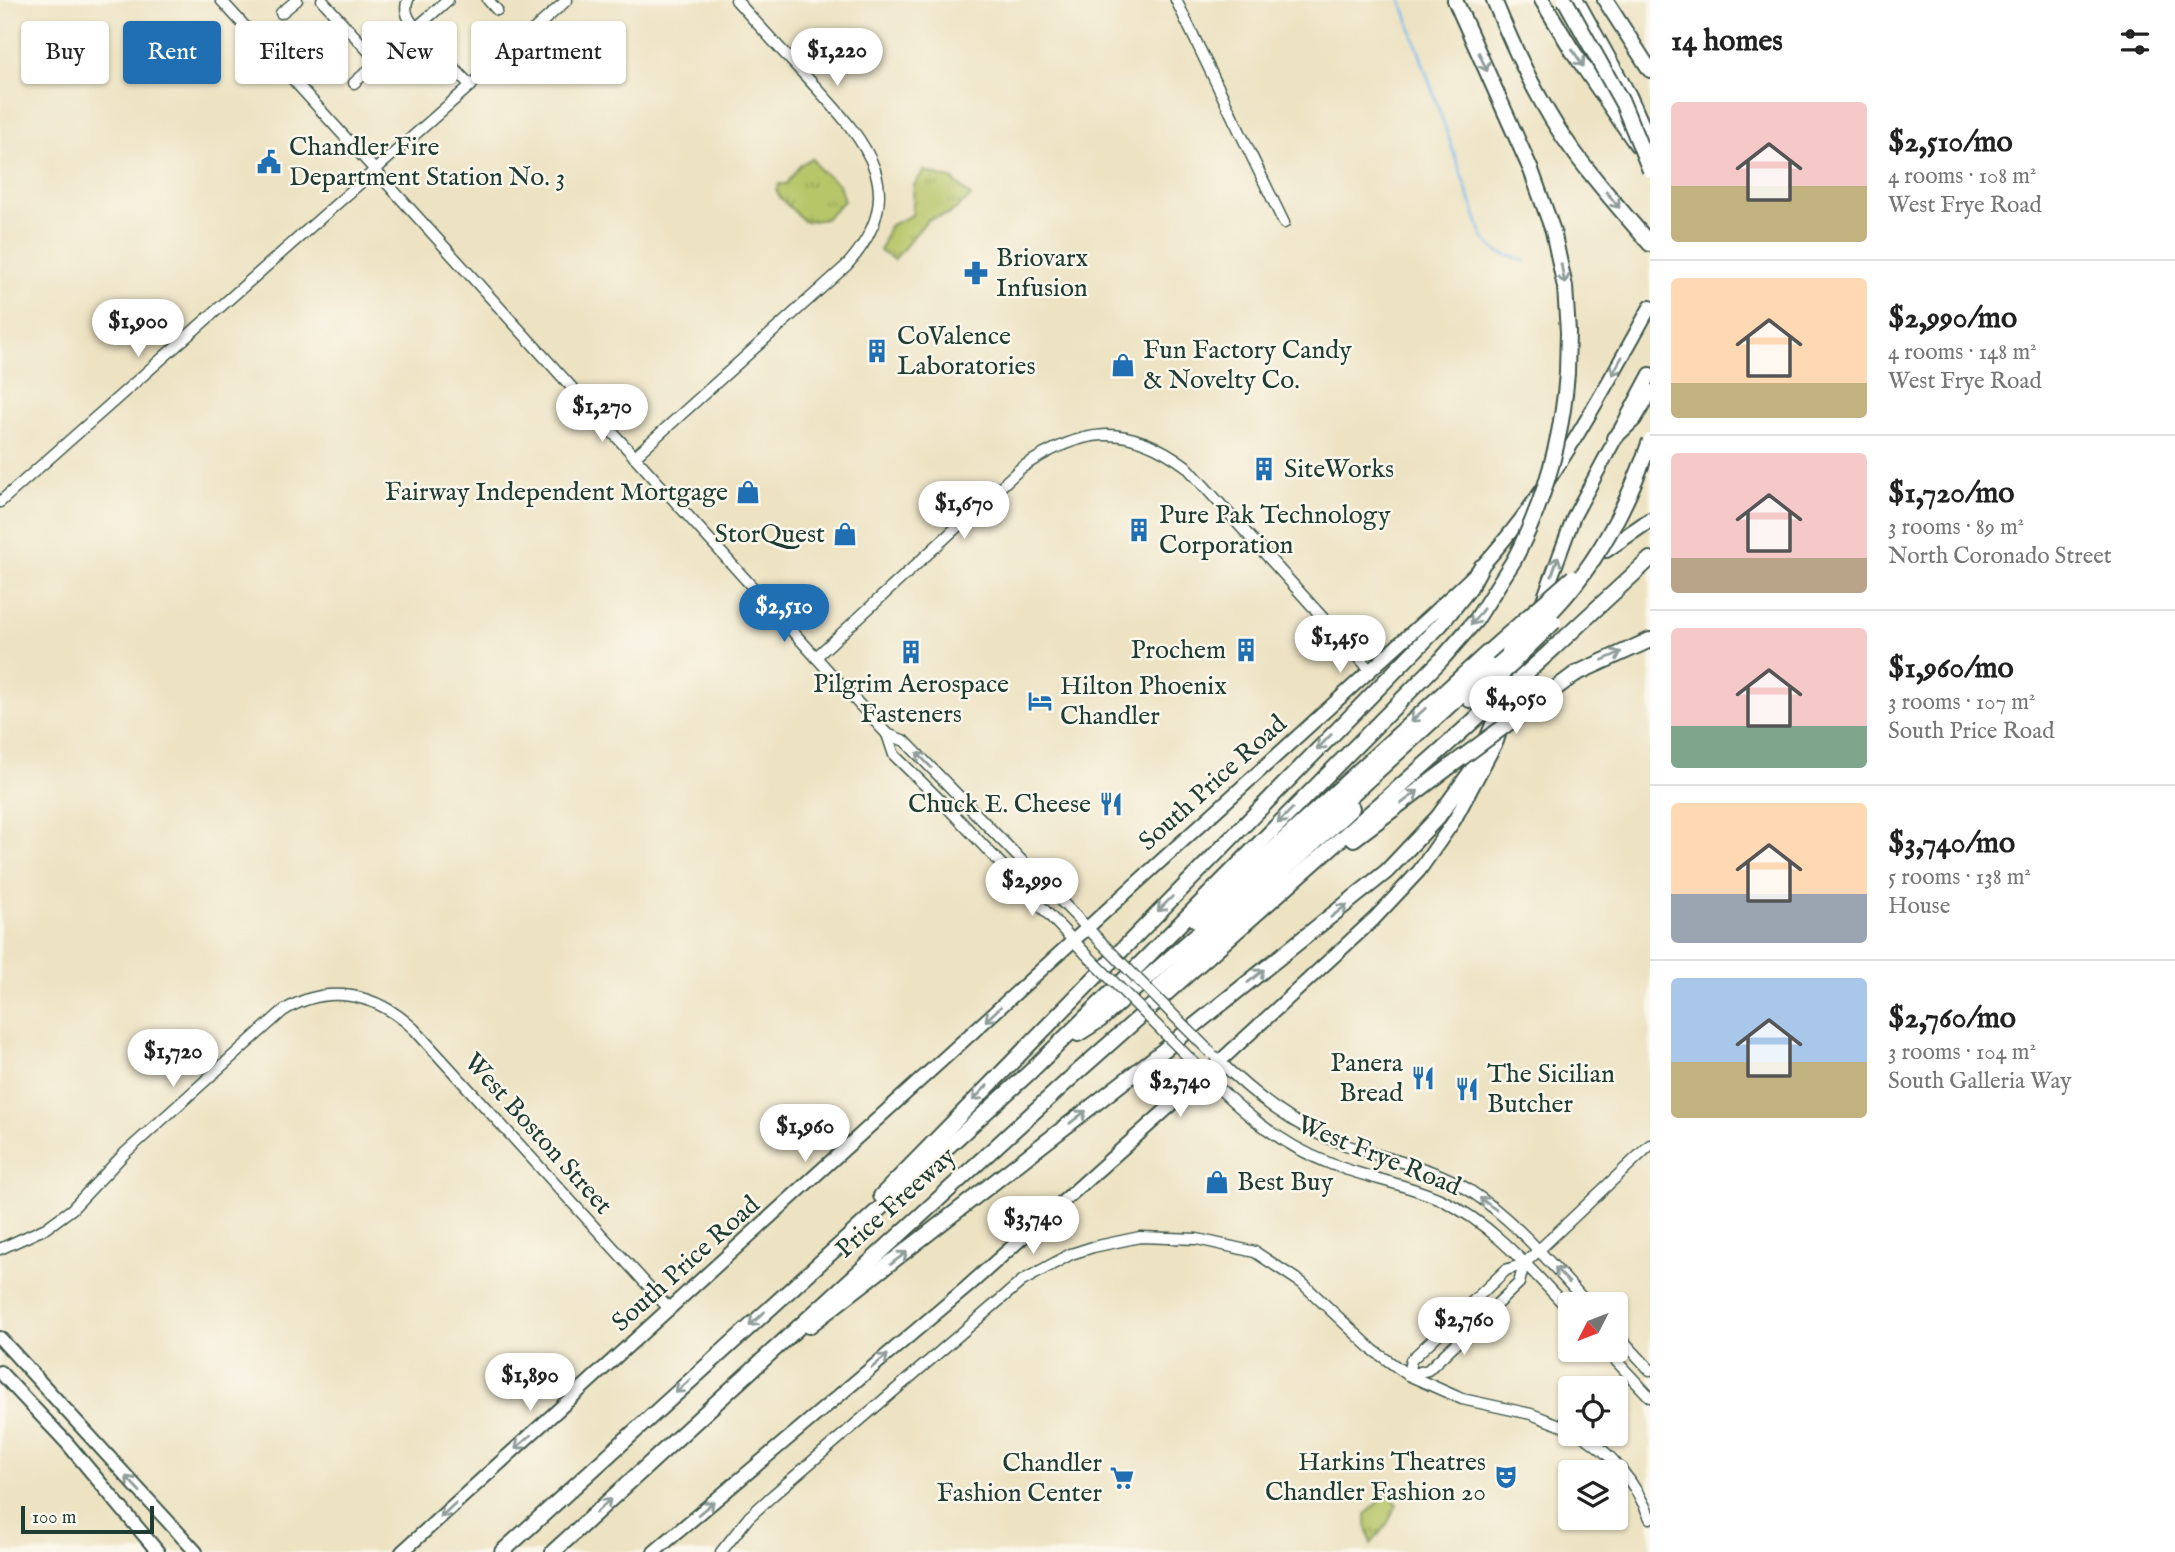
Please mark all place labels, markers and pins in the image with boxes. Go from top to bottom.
pin: $1,220 [780,28,894,88]
place label: Chandler Fire Department Station No. 3 [289,131,565,194]
public building icon: Chandler Fire Department Station No. 3 [255,148,283,176]
place label: Briovarx Infusion [996,242,1089,305]
pharmacy icon: Briovarx Infusion [962,259,990,287]
pin: $1,900 [81,300,195,359]
place label: CoValence Laboratories [897,320,1036,383]
place label: Fun Factory Candy & Novelty Co. [1143,334,1352,397]
building icon: CoValence Laboratories [863,337,891,365]
shop icon: Fun Factory Candy & Novelty Co. [1109,351,1137,379]
pin: $1,270 [545,384,659,444]
place label: SiteWorks [1284,453,1394,486]
building icon: SiteWorks [1250,455,1278,483]
place label: Fairway Independent Mortgage [385,476,728,509]
shop icon: Fairway Independent Mortgage [734,478,762,506]
pin: $1,670 [907,482,1021,541]
place label: Pure Pak Technology Corporation [1159,499,1391,562]
building icon: Pure Pak Technology Corporation [1125,516,1153,544]
place label: StorQuest [715,518,825,551]
shop icon: StorQuest [831,520,859,548]
pin: $2,510 [727,584,841,644]
pin: $1,450 [1283,616,1397,675]
place label: Prochem [1130,634,1226,667]
building icon: Prochem [1232,636,1260,664]
building icon: Pilgrim Aerospace Fasteners [897,638,925,666]
place label: Pilgrim Aerospace Fasteners [813,668,1009,731]
place label: Hilton Phoenix Chandler [1060,670,1227,733]
pin: $4,050 [1459,676,1573,736]
hotel icon: Hilton Phoenix Chandler [1026,687,1054,715]
place label: Chuck E. Cheese [908,788,1091,821]
restaurant icon: Chuck E. Cheese [1097,790,1125,818]
pin: $2,990 [975,858,1089,918]
pin: $1,720 [116,1030,230,1089]
place label: Panera Bread [1330,1047,1404,1110]
place label: The Sicilian Butcher [1487,1058,1615,1121]
pin: $2,740 [1123,1060,1237,1119]
restaurant icon: Panera Bread [1409,1064,1437,1092]
restaurant icon: The Sicilian Butcher [1453,1075,1481,1103]
pin: $1,960 [748,1104,862,1164]
place label: Best Buy [1237,1166,1334,1199]
shop icon: Best Buy [1203,1168,1231,1196]
pin: $3,740 [976,1196,1090,1256]
pin: $2,760 [1407,1298,1521,1357]
pin: $1,890 [473,1354,587,1413]
place label: Harkins Theatres Chandler Fashion 20 [1265,1446,1486,1509]
place label: Chandler Fashion Center [937,1447,1102,1510]
theatre icon: Harkins Theatres Chandler Fashion 20 [1492,1463,1520,1491]
supermarket icon: Chandler Fashion Center [1108,1464,1136,1492]

